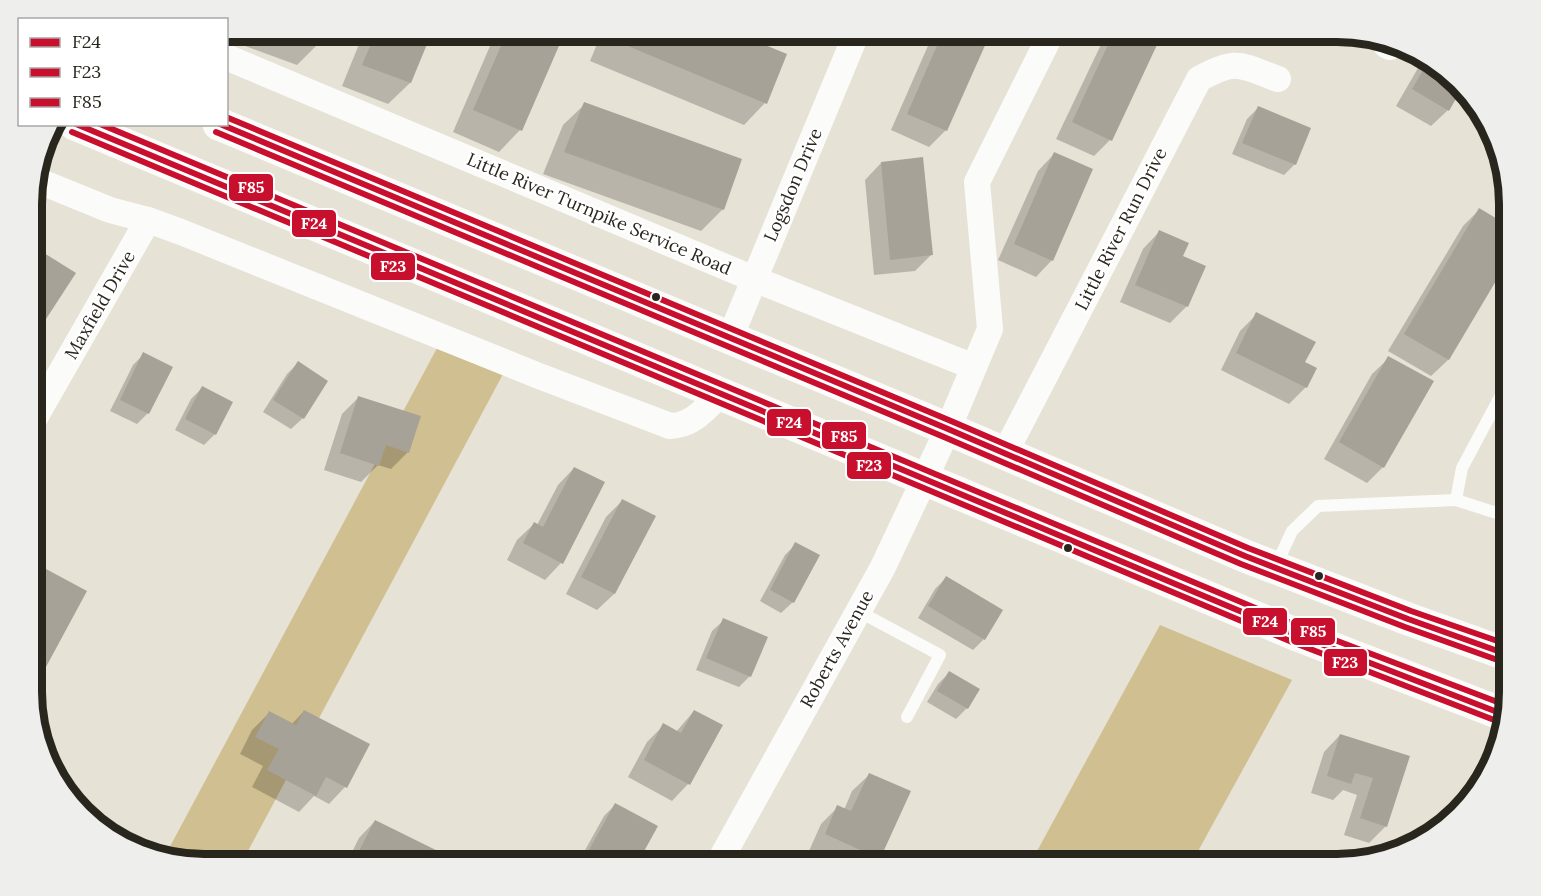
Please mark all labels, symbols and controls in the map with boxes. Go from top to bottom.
legend [18,18,228,126]
text: F24 [72,30,101,53]
text: F23 [72,60,101,83]
text: F85 [72,90,102,113]
street label: Logsdon Drive [758,124,827,245]
street label: Little River Run Drive [1070,143,1172,314]
street label: Little River Turnpike Service Road [463,147,735,280]
line badge: F85 [228,173,274,202]
text: F85 [238,177,265,197]
line badge: F24 [291,209,337,238]
text: F24 [301,213,327,233]
street label: Maxfield Drive [59,246,140,363]
line badge: F23 [370,252,416,281]
text: F23 [380,256,406,276]
unlabelled marker [650,291,662,303]
line badge: F24 [766,408,812,437]
text: F24 [776,412,802,432]
line badge: F85 [821,421,867,450]
text: F85 [831,426,858,446]
line badge: F23 [846,451,892,480]
text: F23 [856,455,882,475]
unlabelled marker [1062,542,1074,554]
unlabelled marker [1313,570,1325,582]
street label: Roberts Avenue [795,586,878,712]
line badge: F24 [1242,607,1288,636]
text: F24 [1252,611,1278,631]
line badge: F85 [1290,617,1336,646]
text: F85 [1300,621,1327,641]
line badge: F23 [1323,648,1368,677]
text: F23 [1332,652,1358,672]

